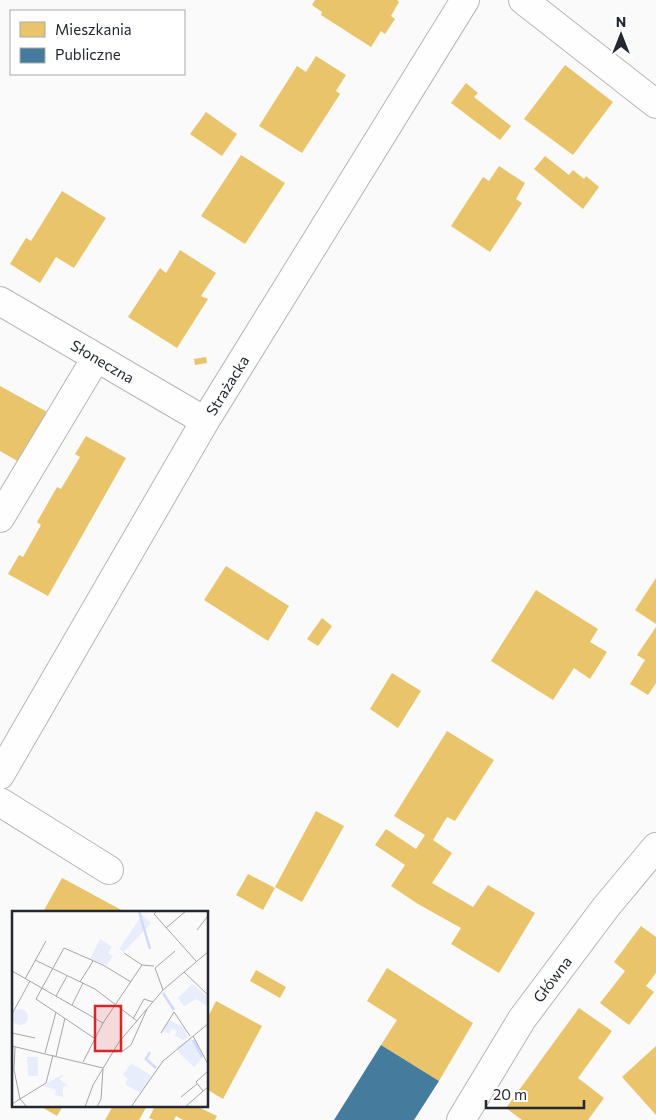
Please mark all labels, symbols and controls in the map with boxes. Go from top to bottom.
legend [10,10,185,75]
north arrow [596,10,646,60]
text: N [616,13,626,30]
text: Mieszkania [55,20,132,38]
text: Publiczne [55,45,121,63]
street label: Słoneczna [68,336,138,387]
street label: Strażacka [202,352,252,419]
inset map [12,911,209,1108]
street label: Główna [529,953,575,1005]
scale bar [486,1078,584,1110]
text: 20 m [493,1085,527,1103]

